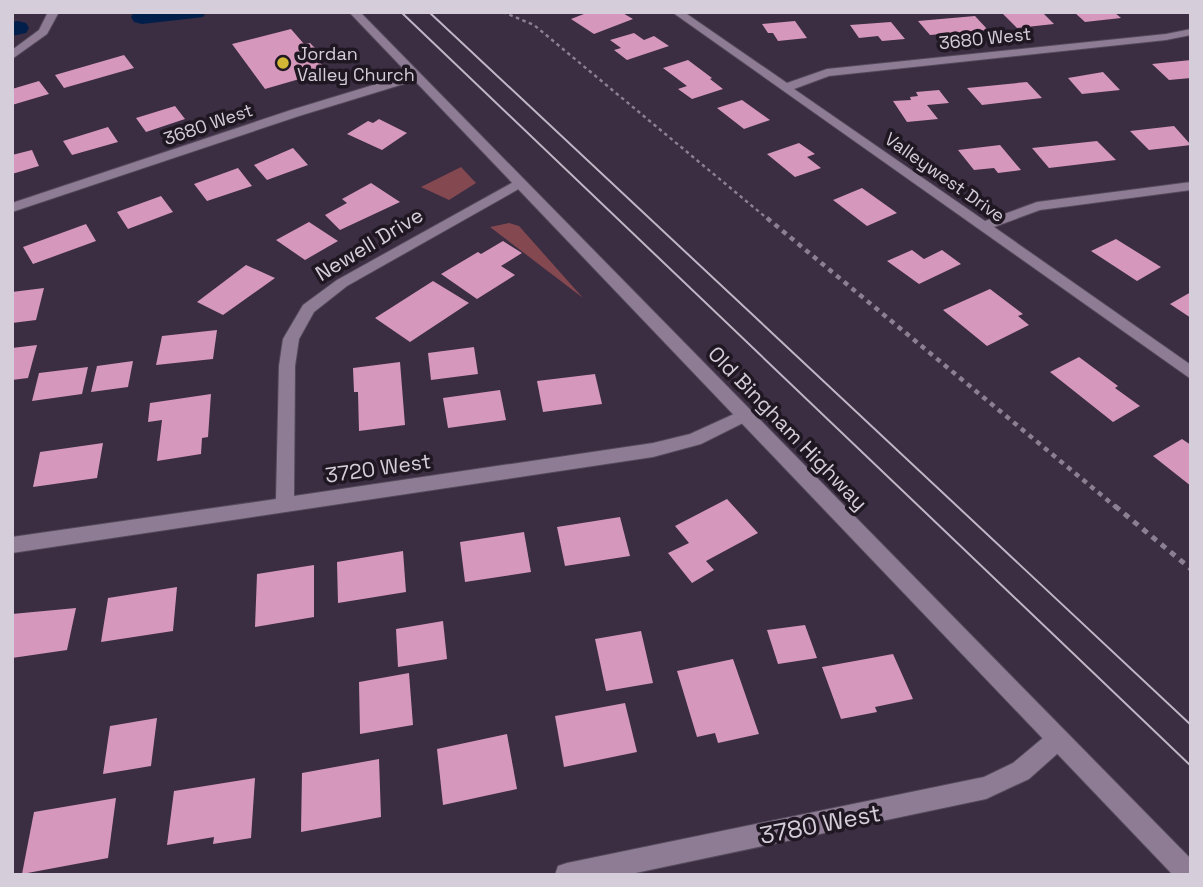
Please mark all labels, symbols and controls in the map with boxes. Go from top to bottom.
street label: 3680 West [938,22,1032,54]
place label: Jordan Valley Church [297,42,415,86]
marker: Jordan Valley Church [275,55,291,71]
street label: 3680 West [160,98,256,150]
street label: Valleywest Drive [880,127,1010,227]
street label: Newell Drive [310,201,428,287]
street label: Old Bingham Highway [702,340,874,516]
street label: 3720 West [323,447,433,489]
street label: 3780 West [757,797,883,851]

